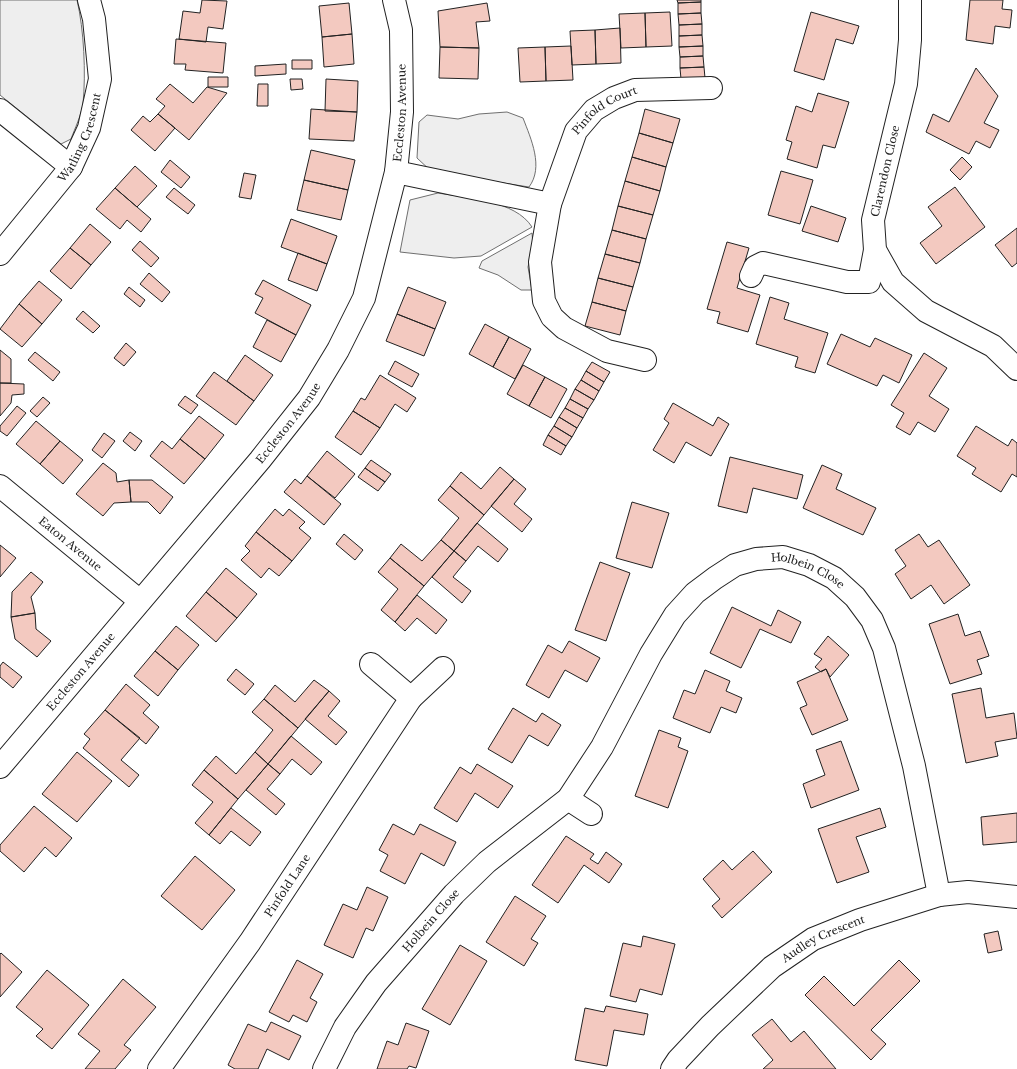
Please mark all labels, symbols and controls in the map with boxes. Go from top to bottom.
street label: Eccleston Avenue [390,64,409,162]
street label: Pinfold Court [569,83,640,137]
street label: Watling Crescent [54,91,104,186]
street label: Clarendon Close [868,124,902,218]
street label: Eccleston Avenue [253,380,324,466]
street label: Eaton Avenue [36,514,105,574]
street label: Holbein Close [770,550,848,591]
street label: Eccleston Avenue [44,630,118,714]
street label: Pinfold Lane [261,851,313,920]
street label: Holbein Close [399,886,462,955]
street label: Audley Crescent [778,912,867,966]

